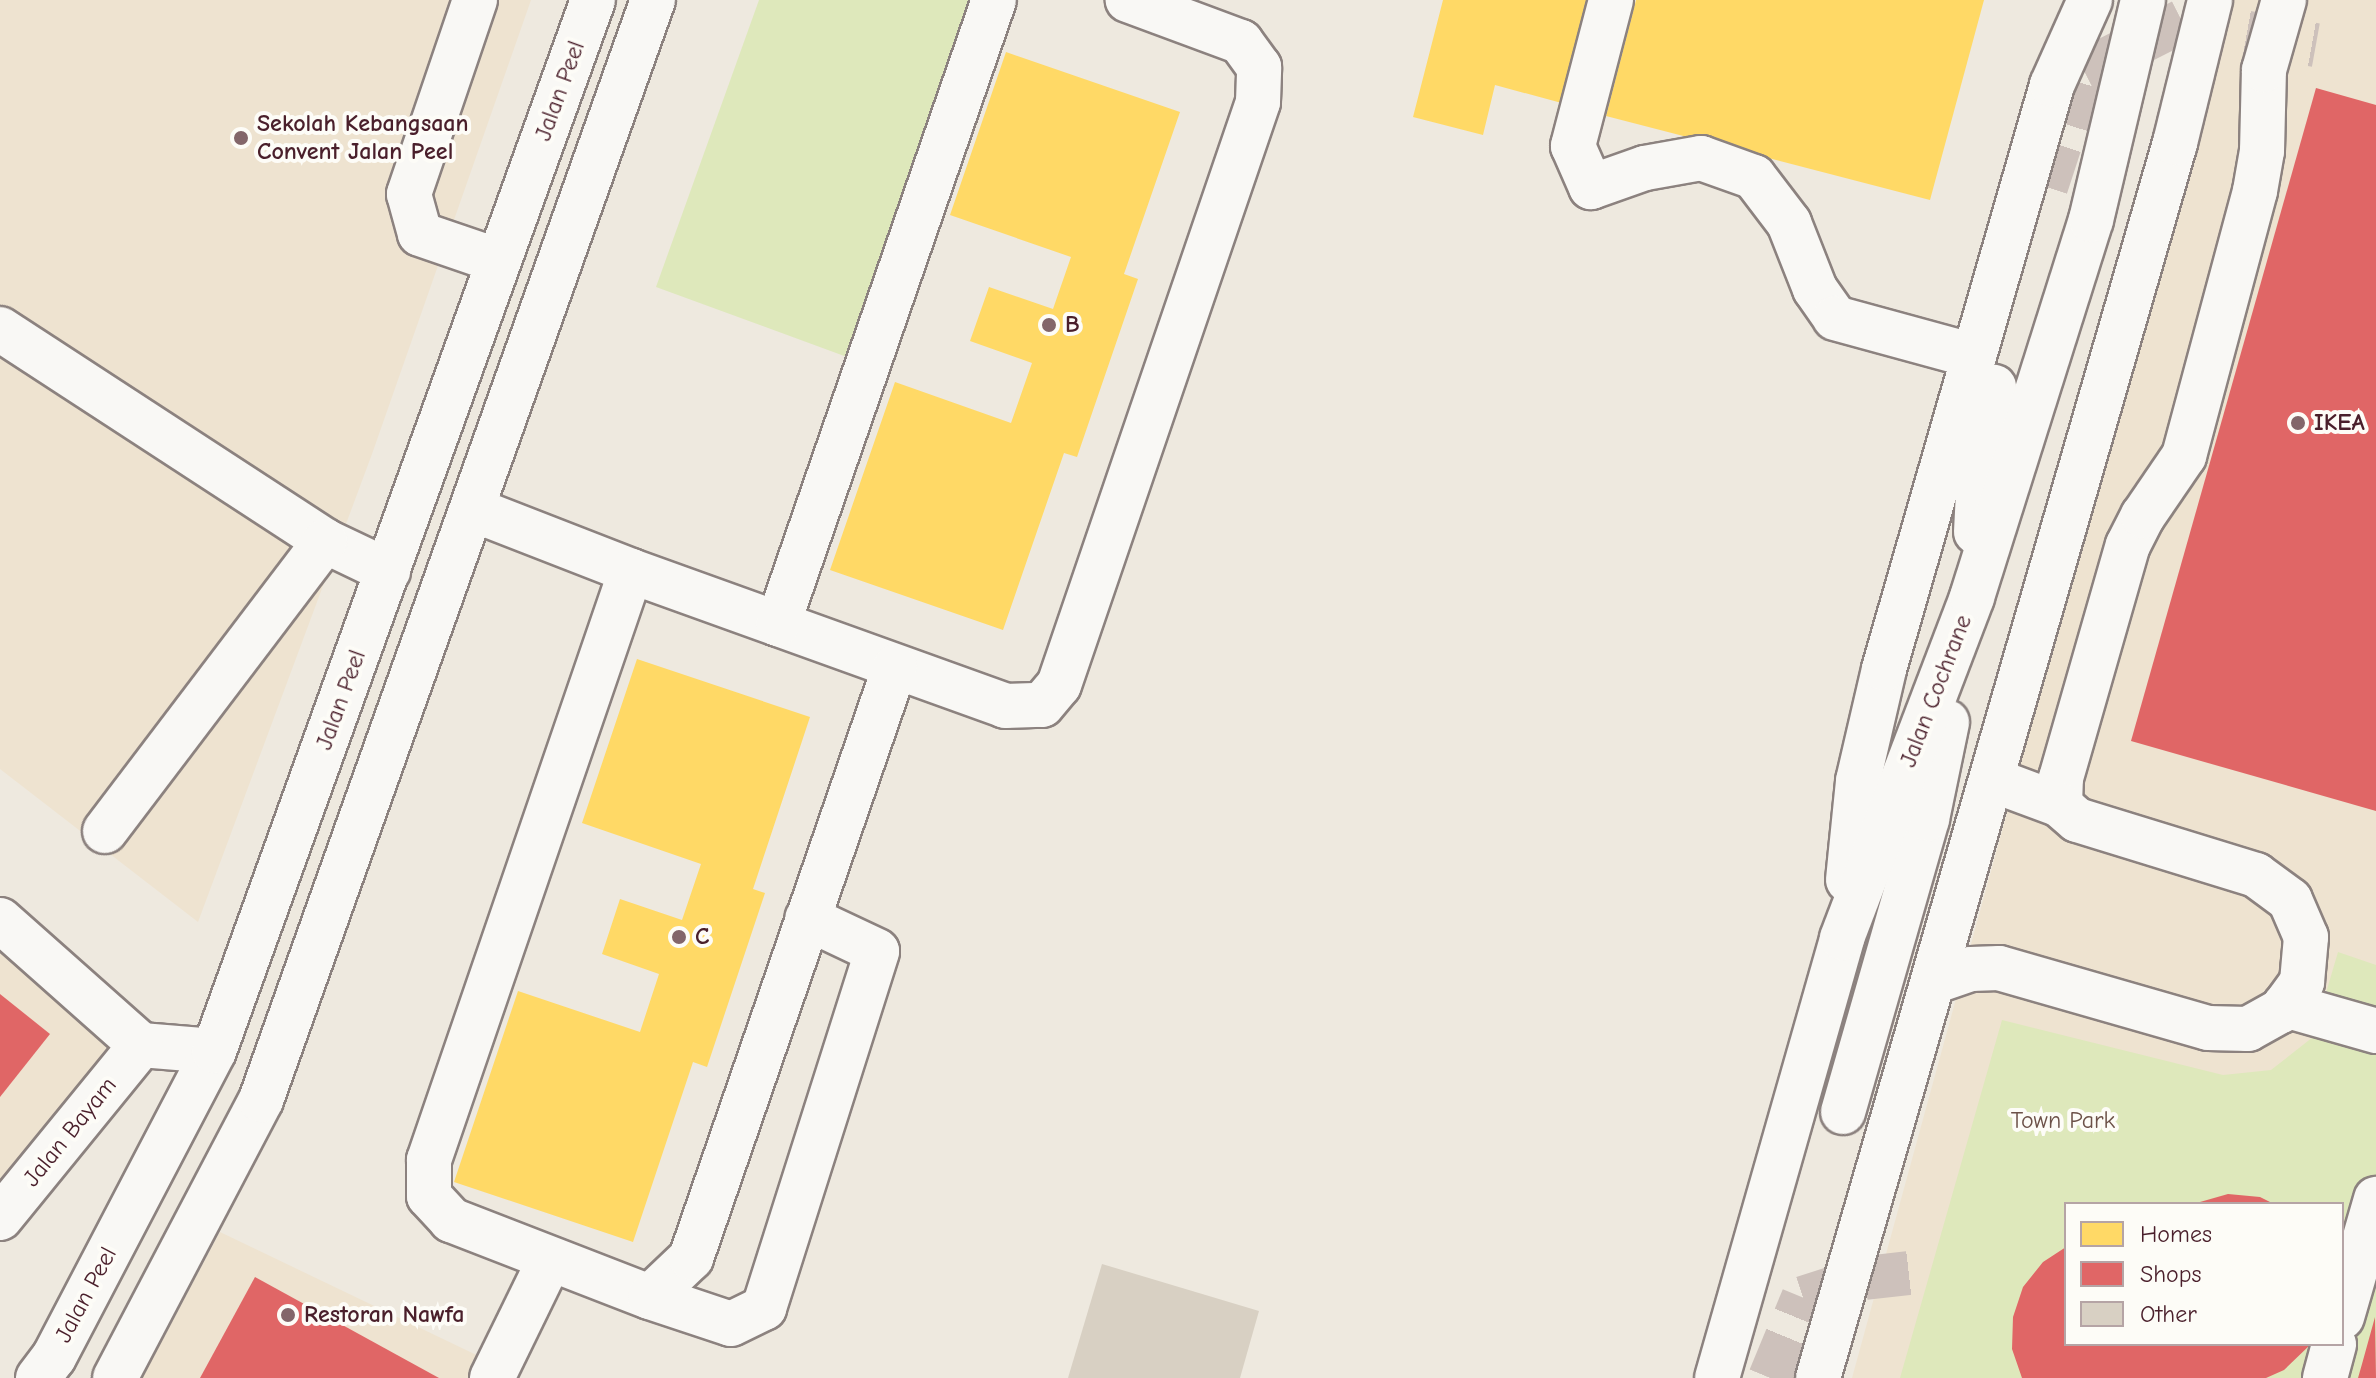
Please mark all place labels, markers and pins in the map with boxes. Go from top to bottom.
place label: Sekolah Kebangsaan Convent Jalan Peel [257,110,469,166]
marker: Sekolah Kebangsaan Convent Jalan Peel [232,129,250,147]
place label: B [1065,311,1080,339]
marker: B [1040,316,1058,334]
place label: IKEA [2314,409,2365,437]
marker: IKEA [2289,414,2307,432]
place label: C [695,923,709,951]
marker: C [670,928,688,946]
place label: Restoran Nawfa [304,1301,465,1329]
marker: Restoran Nawfa [279,1306,297,1324]

